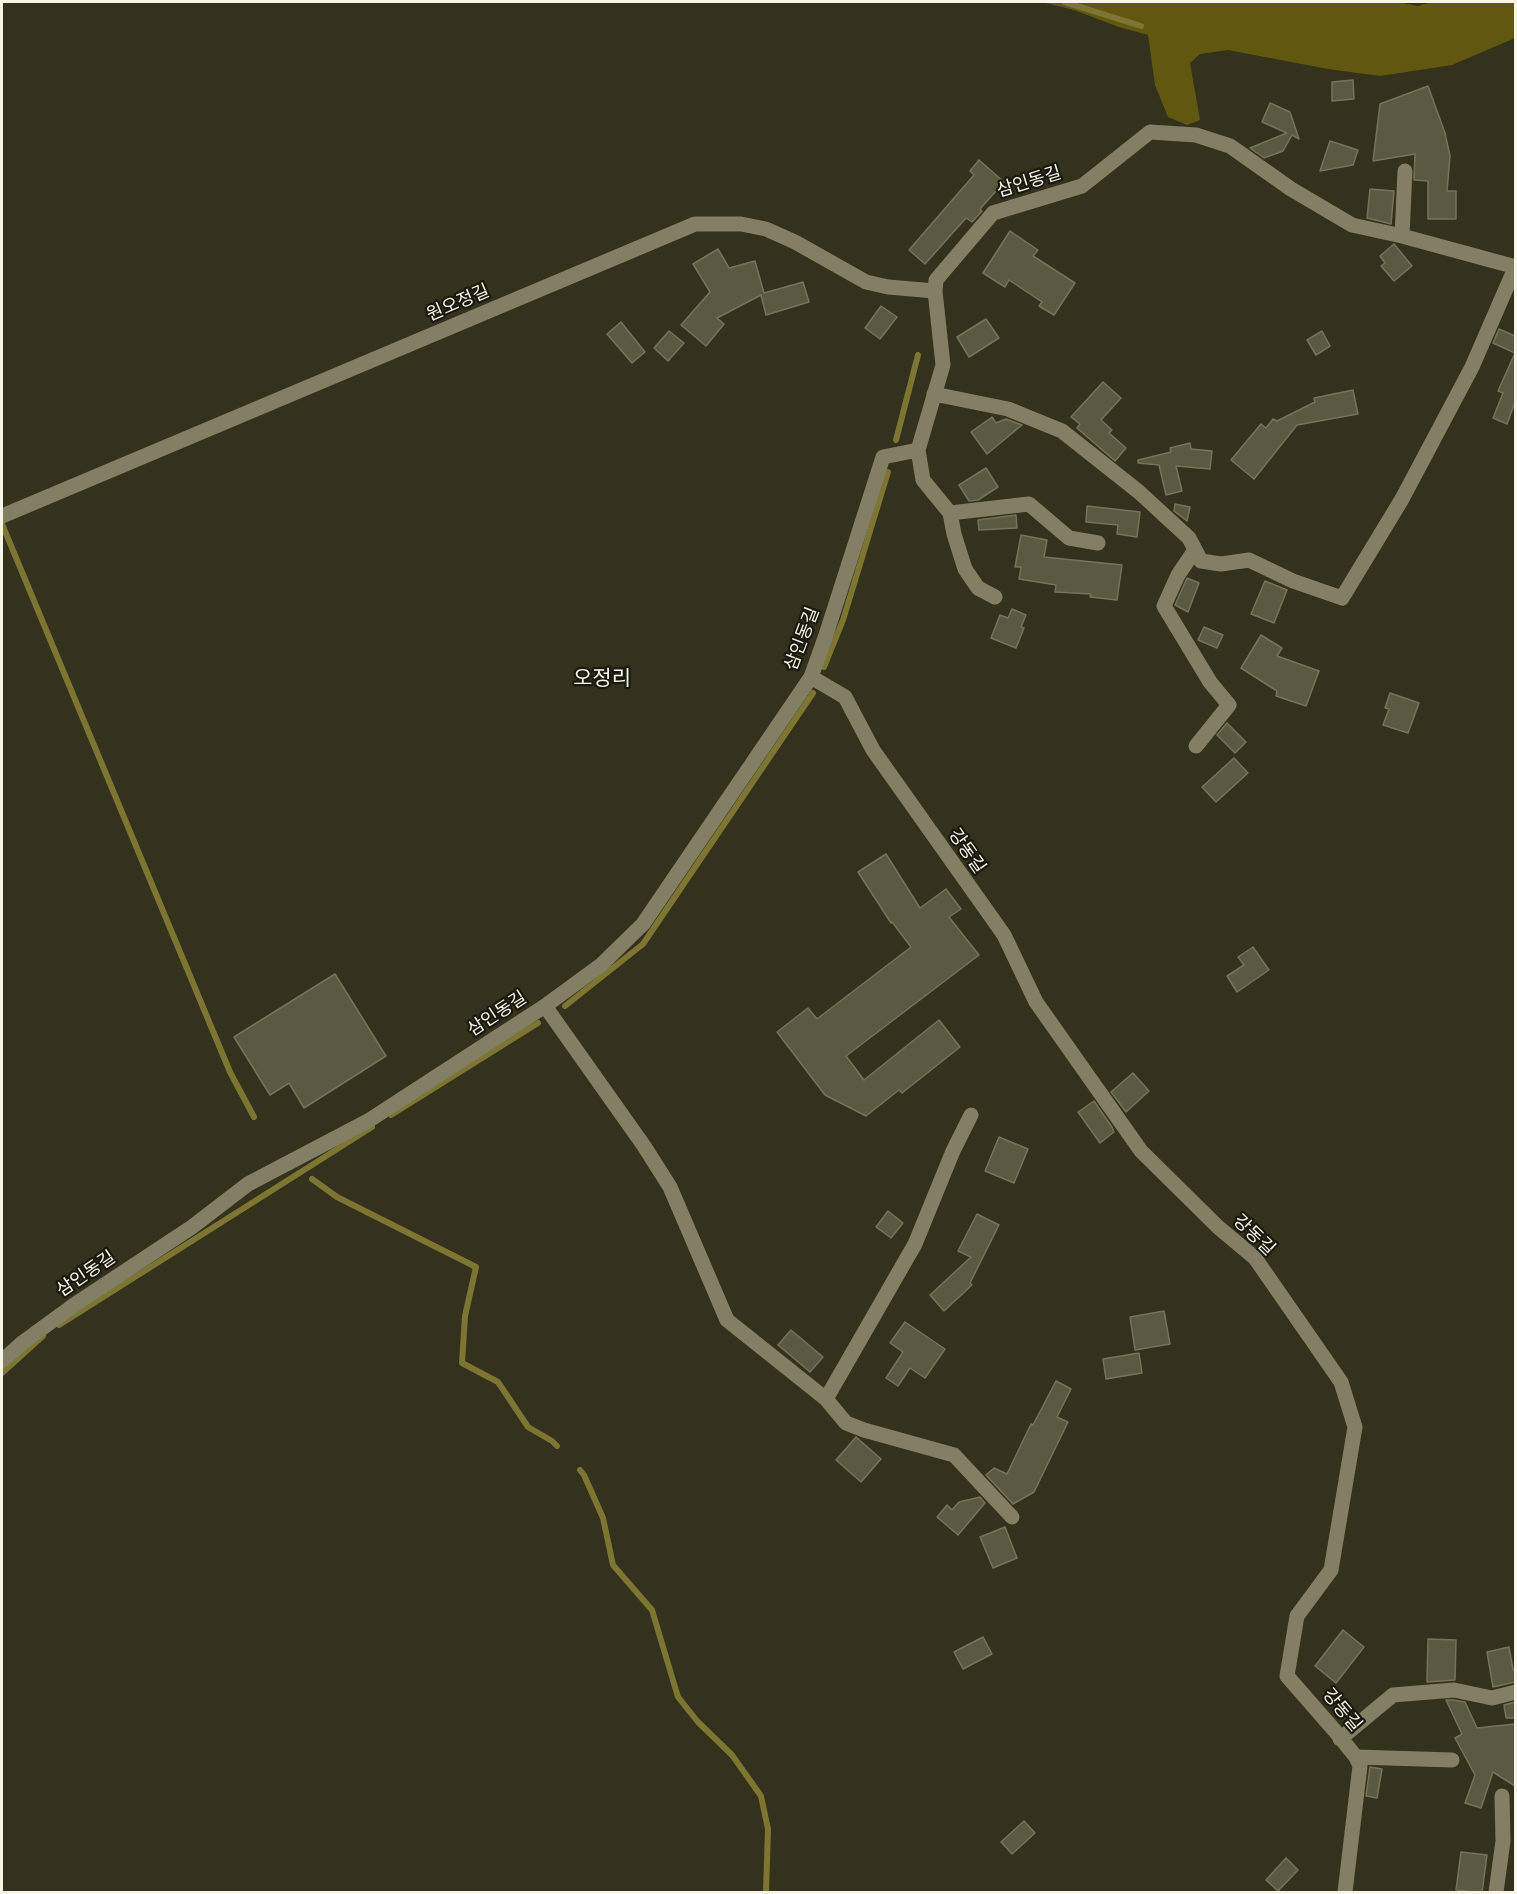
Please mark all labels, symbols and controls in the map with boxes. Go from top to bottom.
street label: 삼인동길 [994,162,1064,202]
street label: 원오정길 [423,280,493,326]
street label: 삼인동길 [780,604,824,674]
district label: 오정리 [573,666,631,692]
street label: 강동길 [944,824,990,878]
street label: 삼인동길 [463,987,531,1041]
street label: 강동길 [1229,1210,1279,1260]
street label: 삼인동길 [53,1247,119,1301]
street label: 강동길 [1318,1684,1366,1736]

